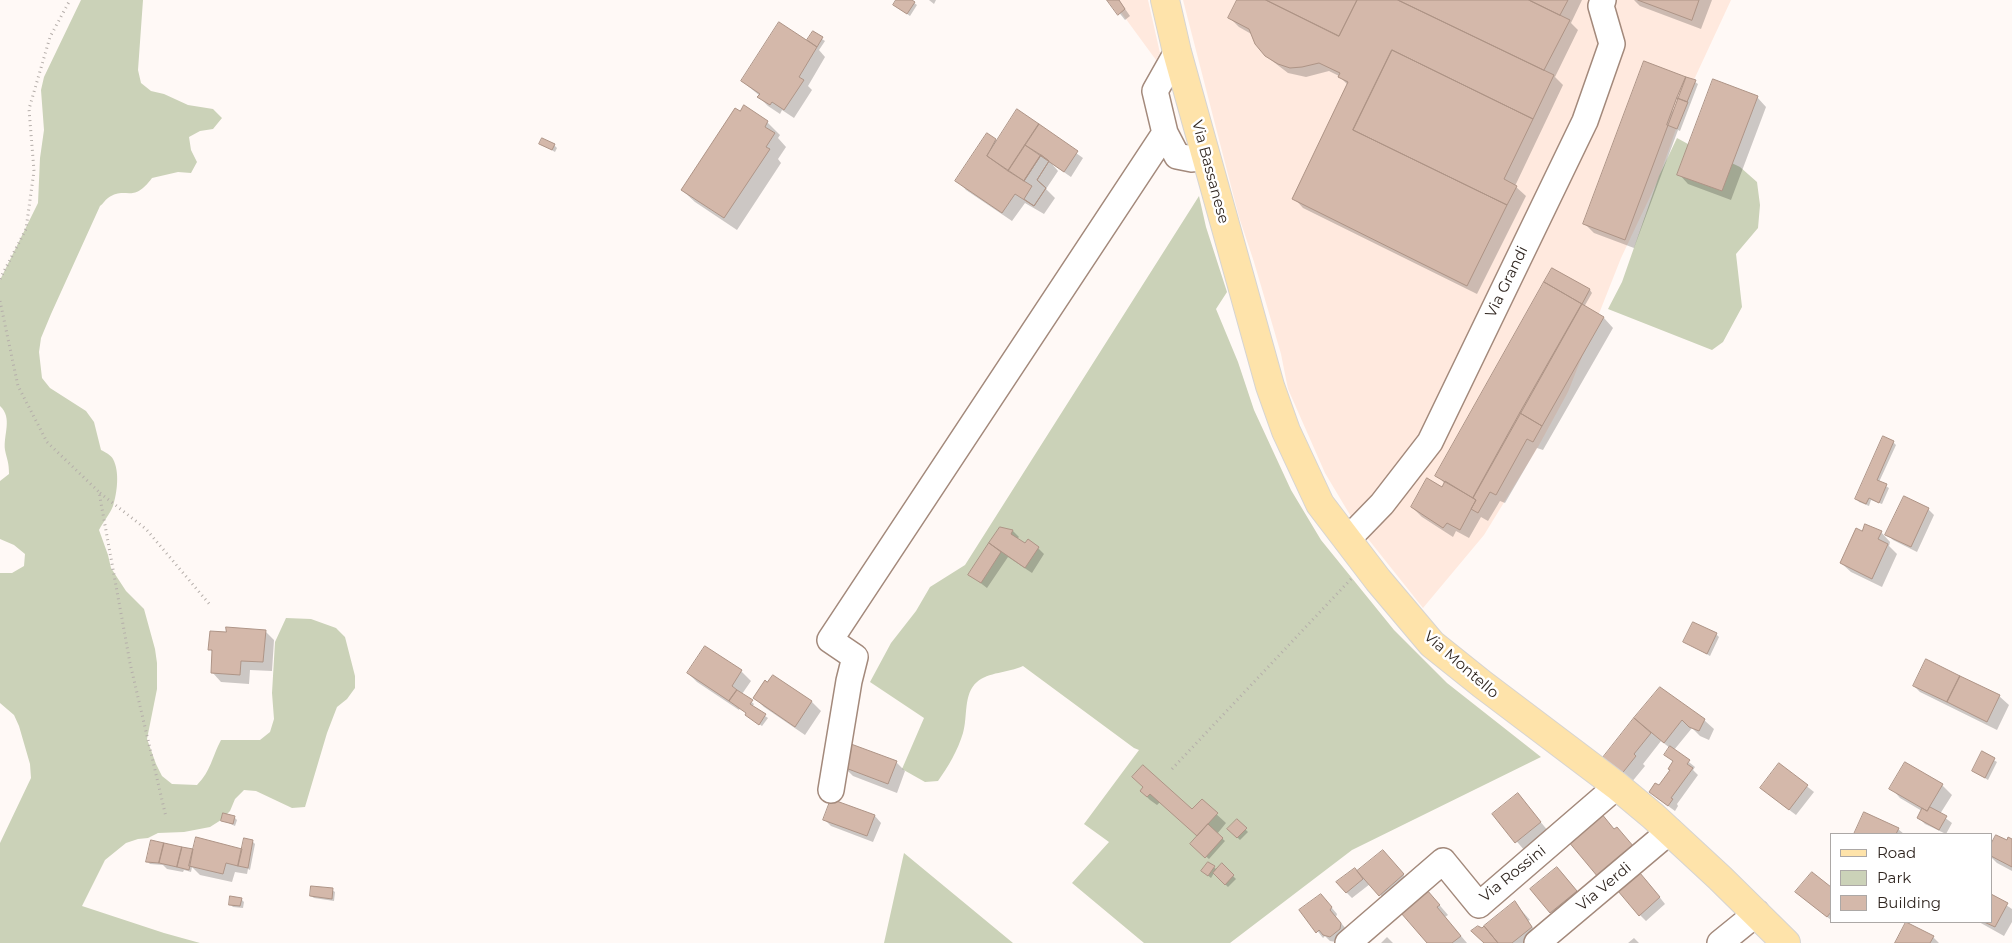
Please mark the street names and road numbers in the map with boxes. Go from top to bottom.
street label: Via Bassanese [1188,118,1232,226]
street label: Via Grandi [1482,243,1532,321]
street label: Via Montello [1420,628,1502,702]
street label: Via Rossini [1476,842,1550,906]
street label: Via Verdi [1573,859,1635,915]

